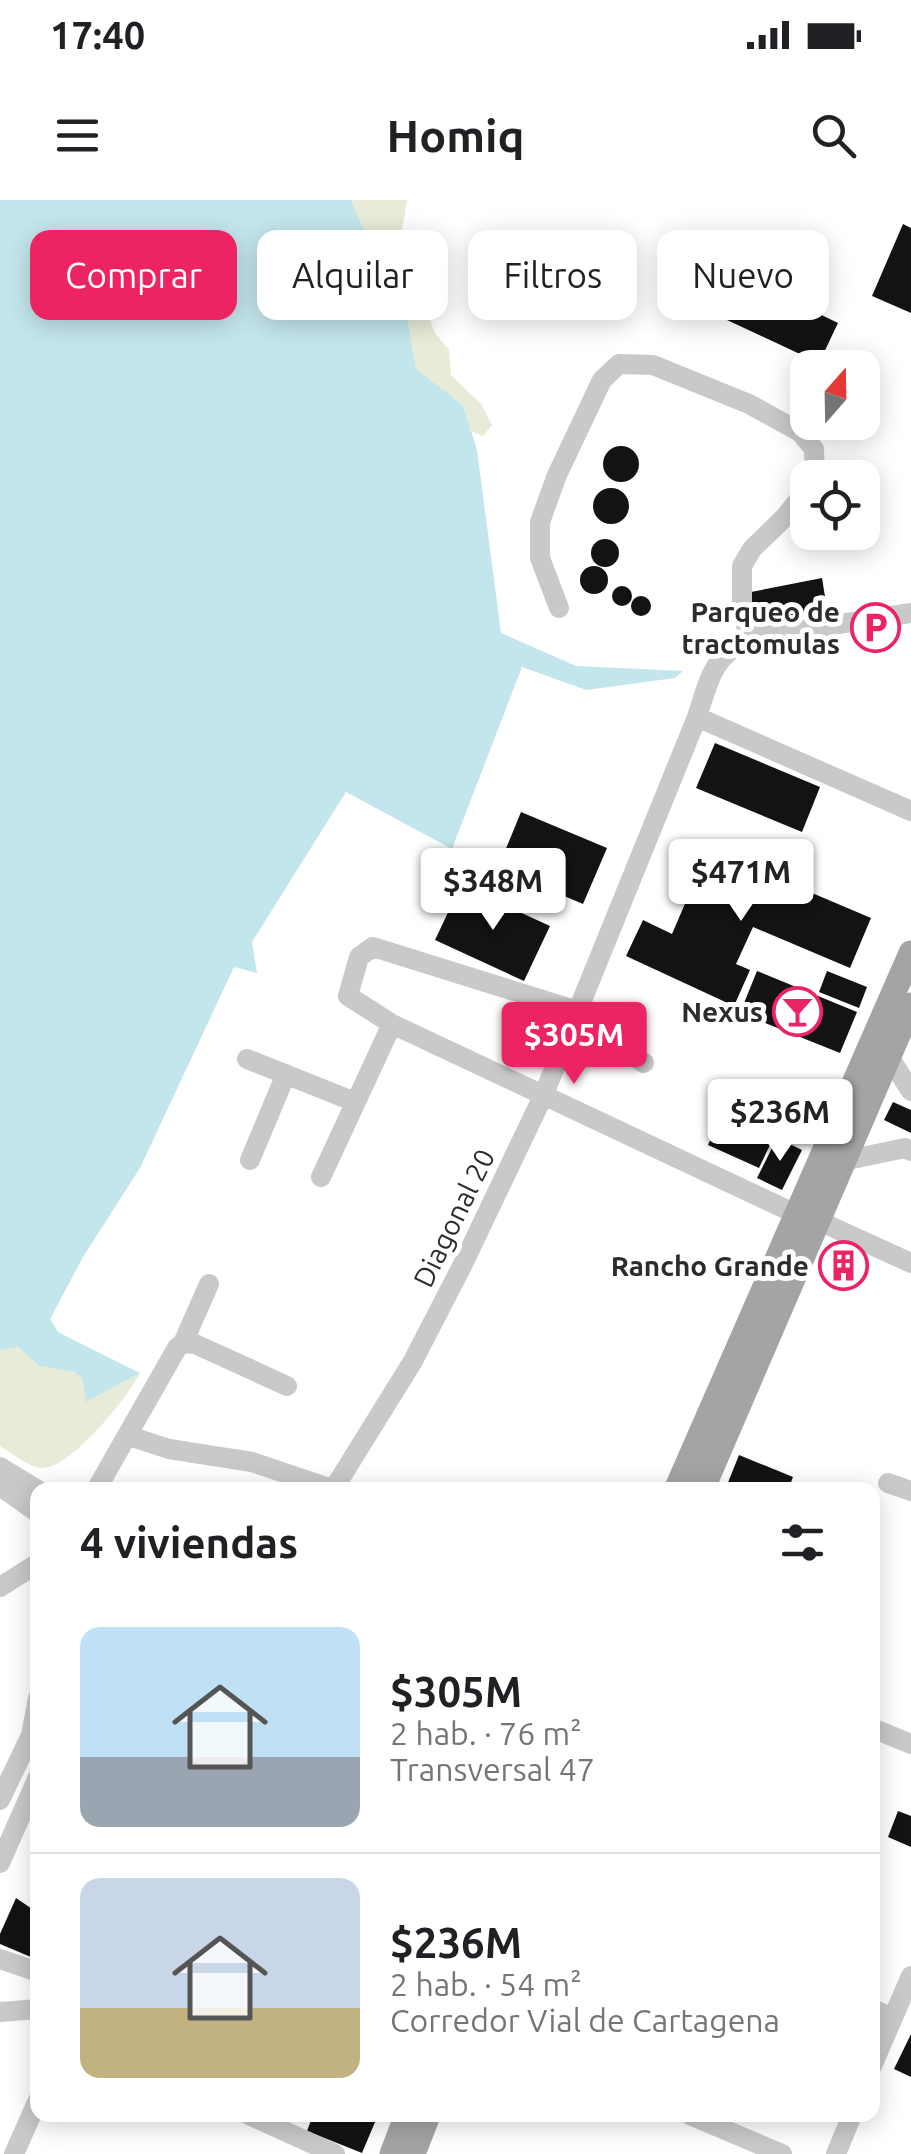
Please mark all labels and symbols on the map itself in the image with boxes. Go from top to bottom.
north arrow [790,350,880,440]
place label: Parqueo de tractomulas [681,596,840,659]
parking icon: Parqueo de tractomulas [849,602,901,654]
pin: $471M [671,839,811,924]
pin: $348M [423,848,563,933]
bar icon: Nexus [772,986,824,1038]
place label: Nexus [681,996,763,1027]
pin: $305M [504,1002,644,1087]
pin: $236M [710,1079,850,1164]
street label: Diagonal 20 [407,1144,500,1292]
building icon: Rancho Grande [818,1240,870,1292]
place label: Rancho Grande [611,1250,809,1281]

